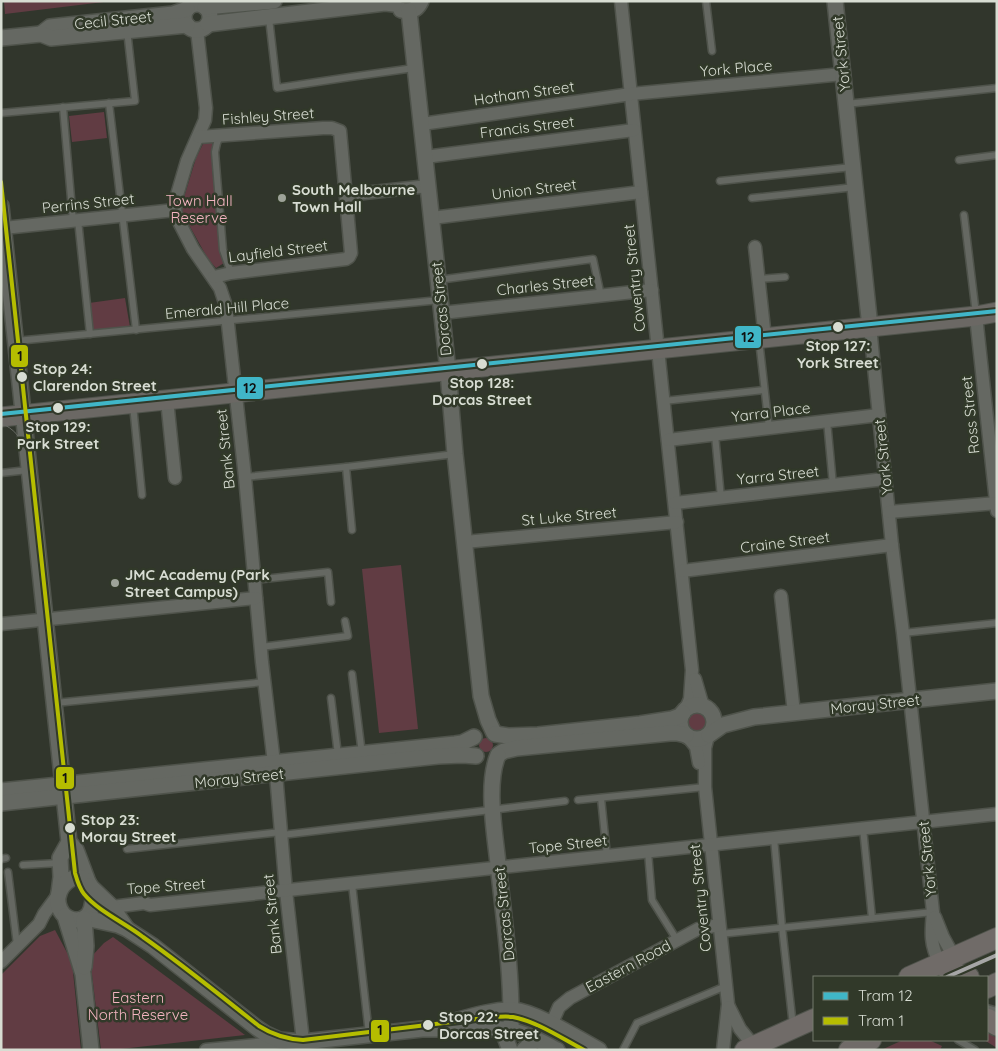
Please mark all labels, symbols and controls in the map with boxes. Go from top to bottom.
street label: Cecil Street [73,6,153,34]
street label: York Street [828,15,854,93]
street label: York Place [699,55,773,81]
street label: Hotham Street [473,77,575,109]
street label: Fishley Street [221,103,315,129]
street label: Francis Street [479,112,575,142]
street label: Union Street [490,174,578,204]
place label: South Melbourne Town Hall [292,180,415,216]
street label: Perrins Street [41,189,135,217]
park label: Town Hall Reserve [165,191,233,227]
marker: South Melbourne Town Hall [276,192,288,204]
street label: Coventry Street [619,223,649,333]
street label: Layfield Street [227,235,329,267]
street label: Dorcas Street [427,261,455,357]
street label: Charles Street [496,270,594,300]
street label: Emerald Hill Place [164,293,290,323]
marker: Stop 127: York Street [831,320,845,334]
line badge: 12 [734,325,762,349]
text: 12 [741,328,755,346]
place label: Stop 127: York Street [797,336,879,372]
line badge: 1 [10,344,29,368]
text: 1 [17,347,23,365]
marker: Stop 128: Dorcas Street [475,357,489,371]
place label: Stop 24: Clarendon Street [33,359,157,395]
marker: Stop 24: Clarendon Street [15,370,29,384]
place label: Stop 128: Dorcas Street [432,373,532,409]
street label: Ross Street [956,375,984,455]
line badge: 12 [236,376,264,400]
text: 12 [243,379,257,397]
street label: Yarra Place [730,398,812,426]
marker: Stop 129: Park Street [51,401,65,415]
street label: Bank Street [211,408,239,490]
place label: Stop 129: Park Street [17,417,99,453]
street label: York Street [870,418,896,496]
street label: Yarra Street [736,461,820,489]
street label: St Luke Street [521,502,617,530]
street label: Craine Street [739,527,831,557]
place label: JMC Academy (Park Street Campus) [125,565,270,601]
marker: JMC Academy (Park Street Campus) [109,577,121,589]
street label: Moray Street [829,690,921,718]
street label: Moray Street [193,764,285,792]
line badge: 1 [55,766,75,790]
text: 1 [62,769,68,787]
place label: Stop 23: Moray Street [81,810,177,846]
street label: York Street [914,820,940,898]
marker: Stop 23: Moray Street [63,821,77,835]
street label: Tope Street [528,830,608,858]
street label: Coventry Street [685,843,715,953]
street label: Dorcas Street [490,866,518,962]
street label: Bank Street [258,873,286,955]
street label: Tope Street [126,874,206,898]
street label: Eastern Road [582,936,674,996]
legend [813,976,988,1041]
text: Tram 12 [858,986,912,1005]
park label: Eastern North Reserve [88,988,188,1024]
place label: Stop 22: Dorcas Street [439,1007,539,1043]
text: Tram 1 [858,1011,904,1030]
marker: Stop 22: Dorcas Street [421,1018,435,1032]
line badge: 1 [370,1019,390,1043]
text: 1 [377,1021,383,1039]

